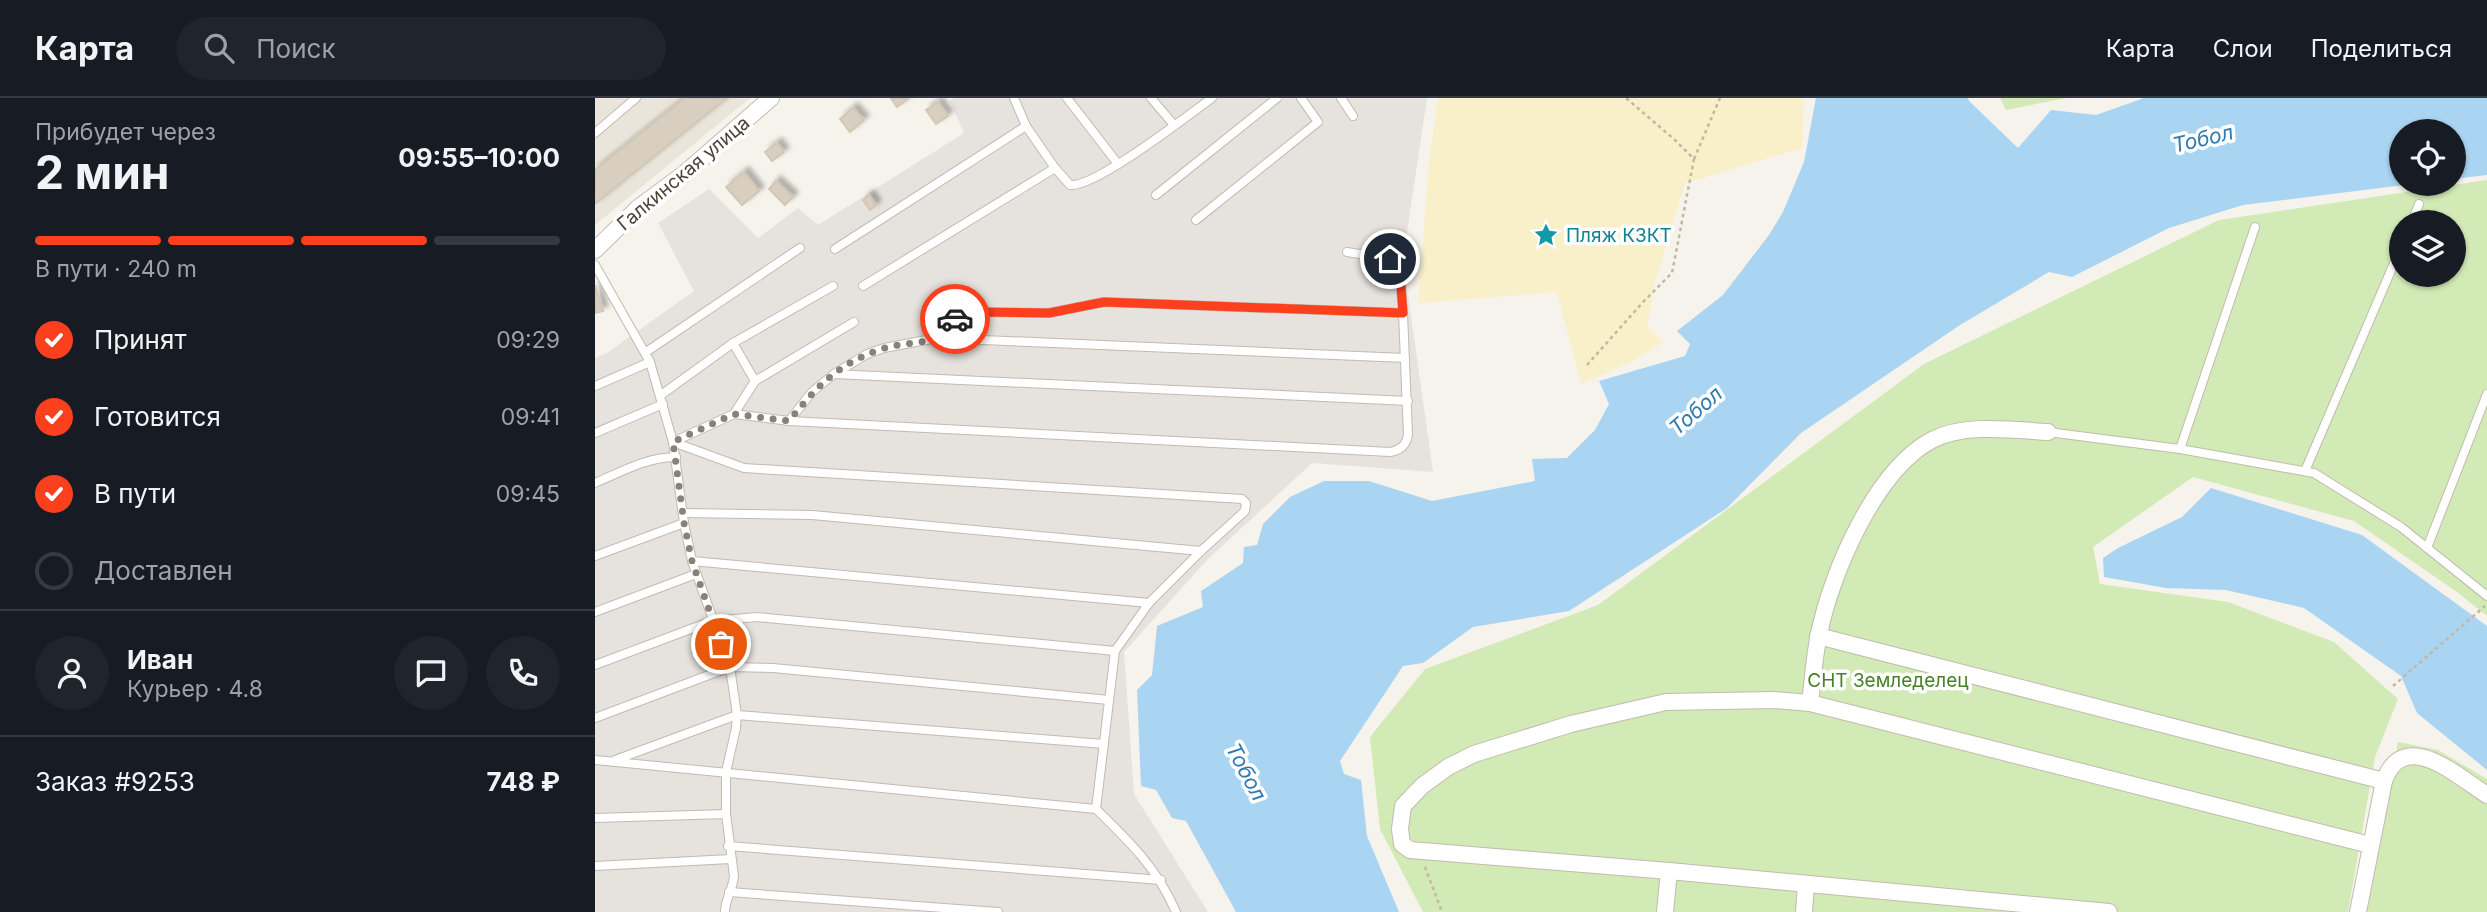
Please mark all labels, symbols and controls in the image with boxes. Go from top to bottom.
search box [176,17,666,80]
text: Карта [35,28,134,68]
icon: search [200,29,238,67]
text: Поиск [256,33,335,64]
text: Карта [2106,34,2175,63]
text: Слои [2213,34,2273,63]
text: Поделиться [2311,34,2452,63]
street label: Галкинская улица [612,111,754,235]
text: Прибудет через [35,118,216,146]
water label: Тобол [2170,119,2236,158]
map controls [2389,119,2466,287]
button: locate [2389,119,2466,196]
text: 09:55–10:00 [398,142,560,173]
text: 2 мин [35,144,170,200]
button: layers [2389,210,2466,287]
place icon: Пляж КЗКТ [1532,221,1560,249]
place label: Пляж КЗКТ [1566,224,1672,247]
pin [1360,229,1420,289]
icon: home [1371,240,1409,278]
text: В пути · 240 m [35,255,197,283]
courier [920,284,990,354]
icon: car [936,300,974,338]
icon: check [35,321,73,359]
text: Принят [94,324,187,355]
text: 09:29 [496,326,560,354]
water label: Тобол [1664,381,1727,440]
icon: check [35,398,73,436]
text: Готовится [94,401,221,432]
text: 09:41 [501,403,560,431]
icon: check [35,475,73,513]
text: В пути [94,478,176,509]
text: 09:45 [496,480,560,508]
text: Доставлен [94,555,233,586]
pin [691,614,751,674]
icon: bag [702,625,740,663]
button: person [35,636,109,710]
button: chat [394,636,468,710]
button: phone [486,636,560,710]
text: Иван [127,644,193,675]
park label: СНТ Земледелец [1807,669,1969,692]
text: Курьер · 4.8 [127,675,263,703]
water label: Тобол [1221,739,1272,805]
text: Заказ #9253 [35,766,195,797]
text: 748 ₽ [486,766,560,797]

